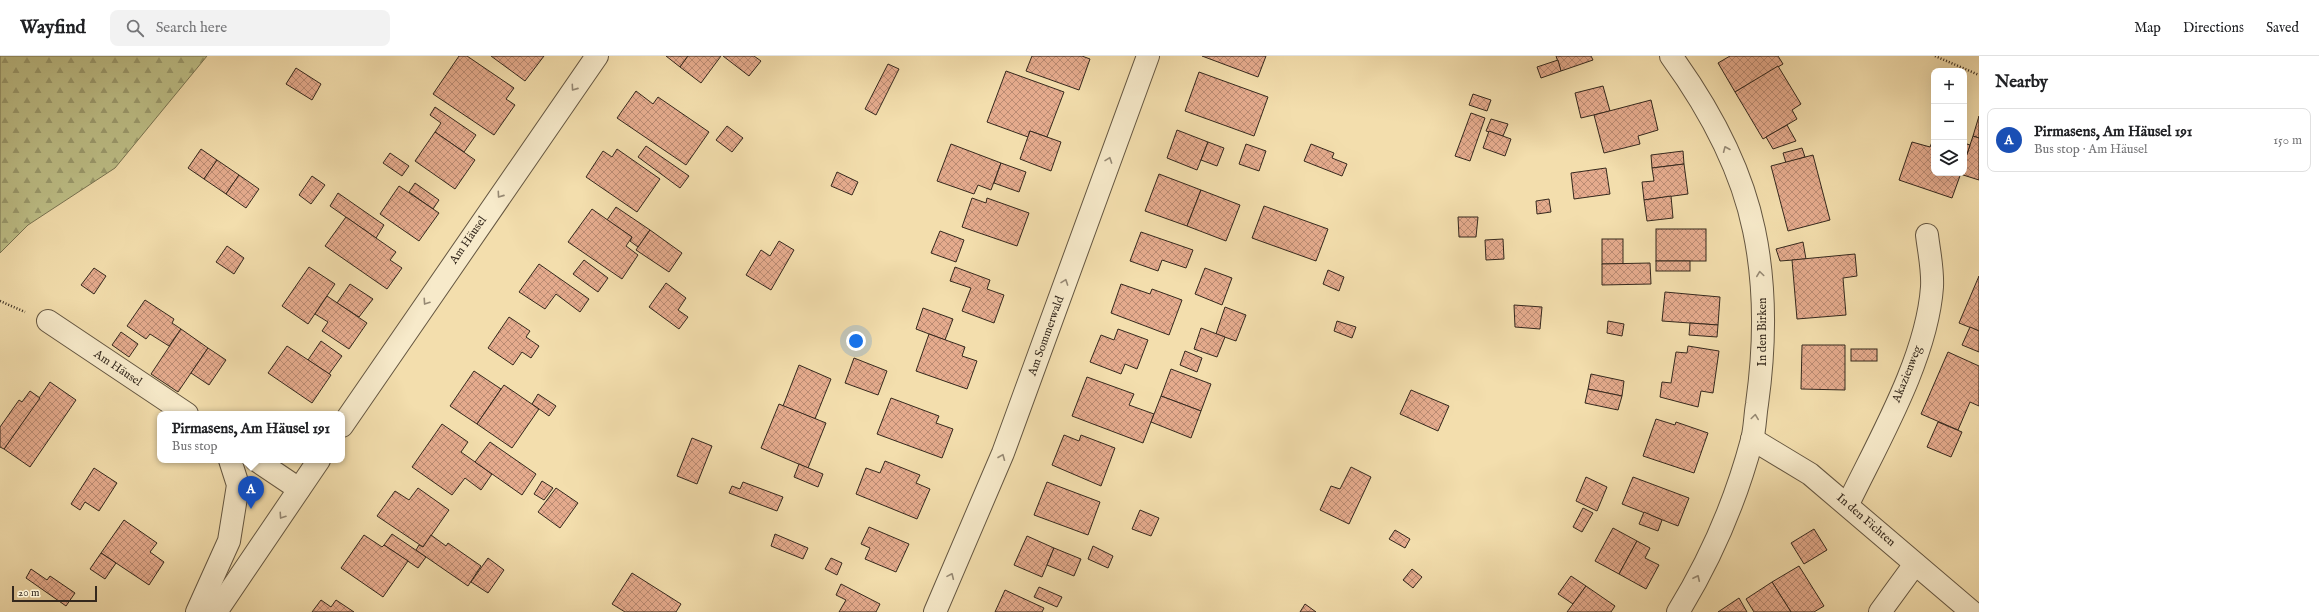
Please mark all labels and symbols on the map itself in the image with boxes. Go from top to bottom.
one-way arrow [572,83,579,90]
one-way arrow [1723,146,1731,154]
one-way arrow [1105,156,1113,163]
one-way arrow [498,190,505,197]
street label: Am Häusel [446,213,490,268]
one-way arrow [1756,271,1765,277]
one-way arrow [1060,278,1069,285]
street label: Am Sommerwald [1024,294,1068,379]
one-way arrow [424,297,431,304]
street label: In den Birken [1755,297,1770,366]
your location [846,331,866,351]
street label: Akazienweg [1888,343,1925,406]
street label: Am Häusel [90,346,145,390]
one-way arrow [1750,414,1759,420]
one-way arrow [997,453,1005,460]
pin: A [238,476,264,509]
street label: In den Fichten [1833,490,1899,550]
one-way arrow [279,511,286,518]
one-way arrow [946,573,954,581]
one-way arrow [1692,575,1700,582]
scale bar [12,584,97,603]

